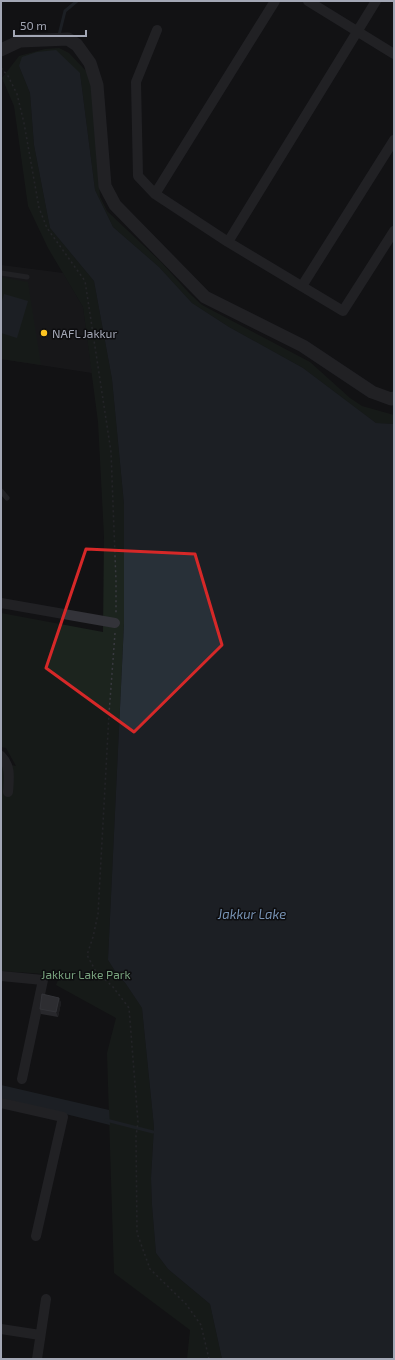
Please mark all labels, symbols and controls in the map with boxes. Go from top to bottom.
scale bar [14,12,86,38]
text: 50 m [20,18,47,32]
place label: NAFL Jakkur [52,326,117,340]
marker: NAFL Jakkur [39,328,49,338]
water label: Jakkur Lake [217,906,286,922]
park label: Jakkur Lake Park [41,967,131,981]

